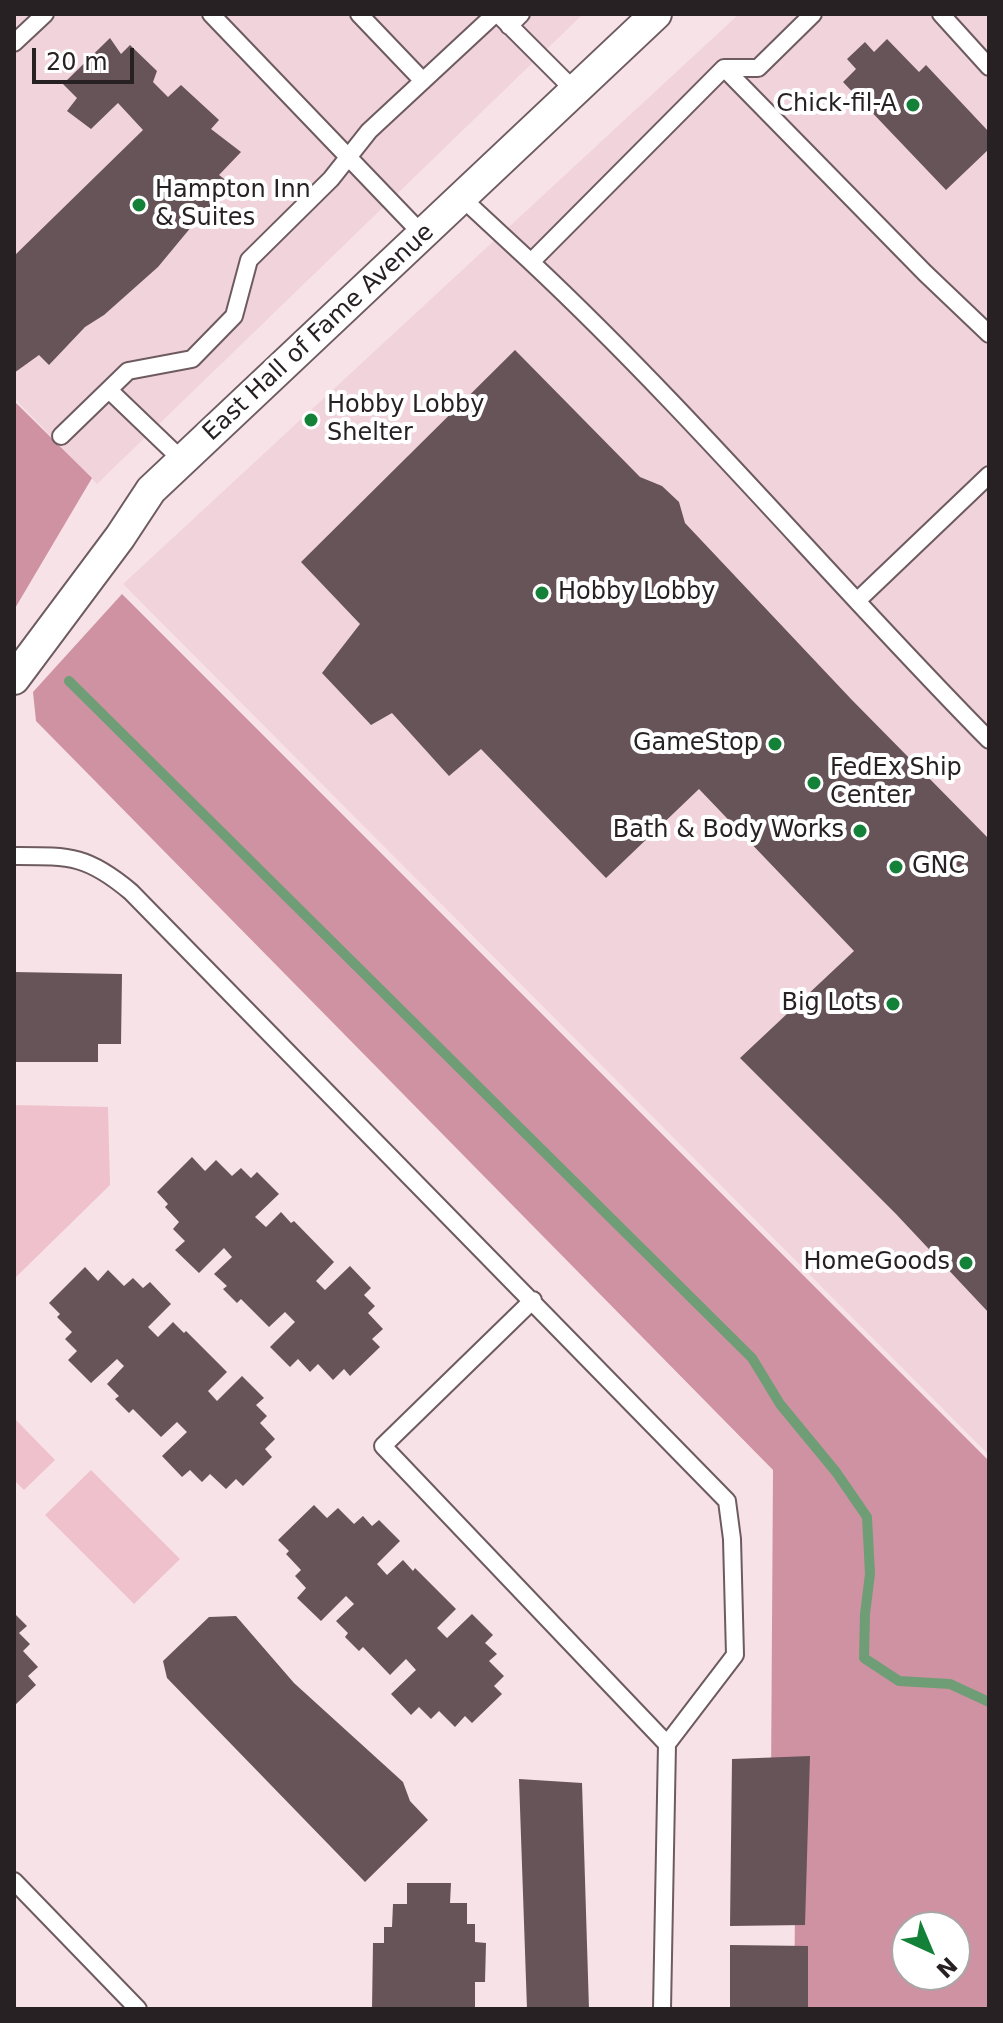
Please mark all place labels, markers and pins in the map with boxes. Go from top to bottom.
place label: Chick-fil-A [776,91,897,119]
marker: Chick-fil-A [904,96,922,114]
place label: Hampton Inn & Suites [155,177,311,233]
marker: Hampton Inn & Suites [130,196,148,214]
place label: Hobby Lobby Shelter [327,392,484,448]
marker: Hobby Lobby Shelter [302,411,320,429]
place label: Hobby Lobby [558,579,715,607]
marker: Hobby Lobby [533,584,551,602]
place label: GameStop [633,730,759,758]
marker: GameStop [766,735,784,753]
place label: FedEx Ship Center [830,755,962,811]
marker: FedEx Ship Center [805,774,823,792]
place label: Bath & Body Works [613,817,844,845]
marker: Bath & Body Works [851,822,869,840]
place label: GNC [912,853,965,881]
marker: GNC [887,858,905,876]
place label: Big Lots [781,990,877,1018]
marker: Big Lots [884,995,902,1013]
place label: HomeGoods [803,1249,950,1277]
marker: HomeGoods [957,1254,975,1272]

